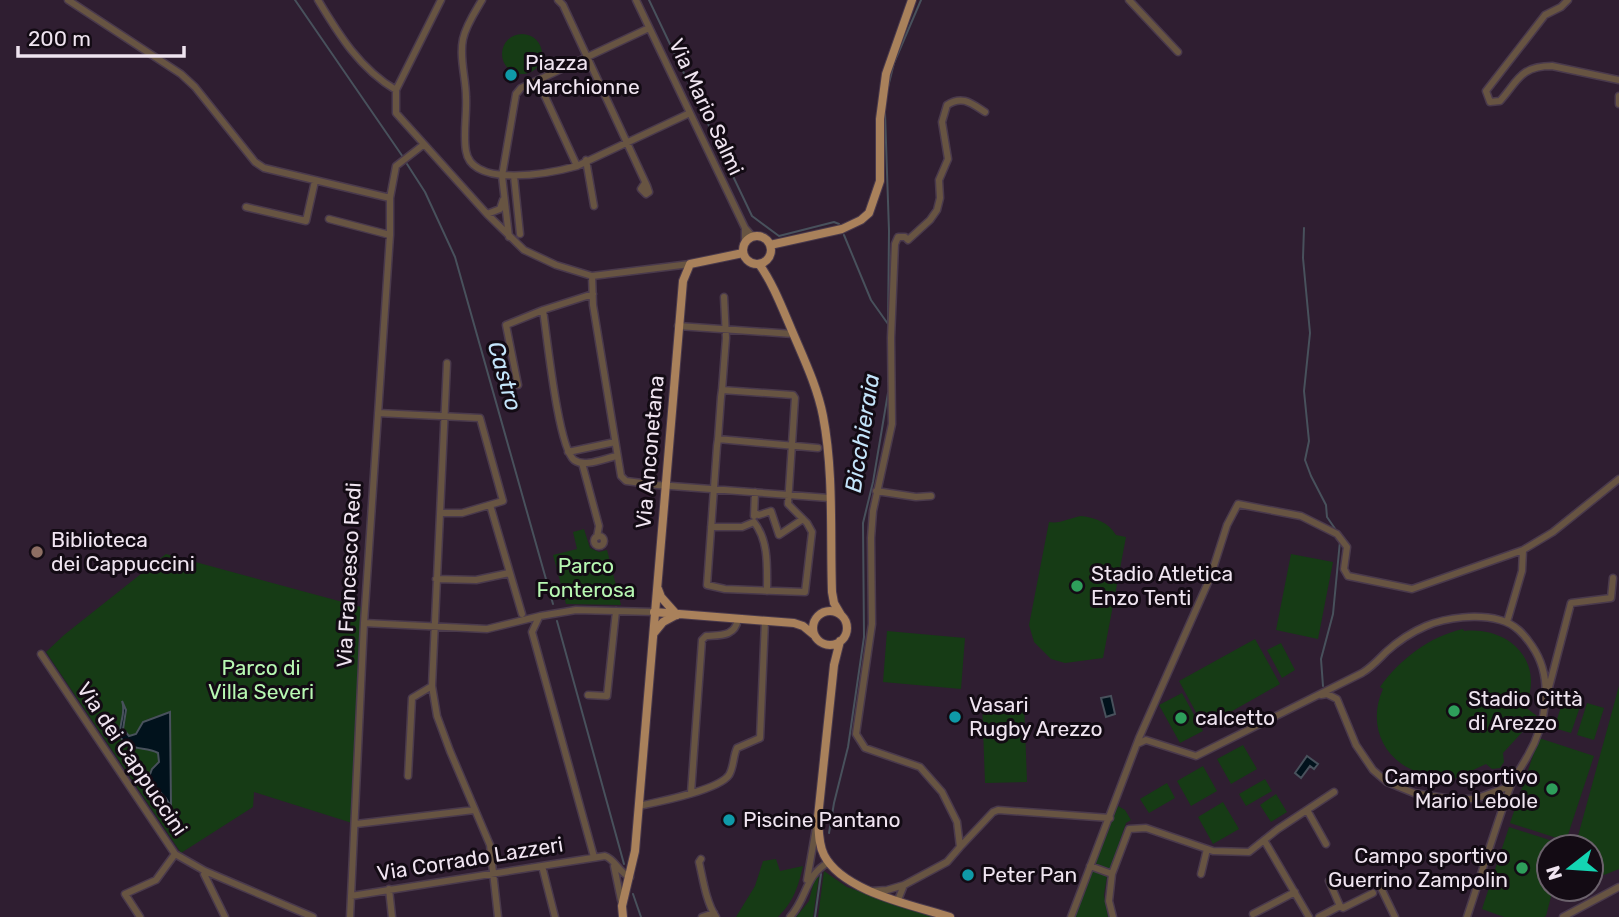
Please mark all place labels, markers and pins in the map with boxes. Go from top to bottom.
place label: Piazza Marchionne [525,50,640,99]
marker: Piazza Marchionne [503,67,519,83]
place label: Biblioteca dei Cappuccini [51,527,195,576]
marker: Biblioteca dei Cappuccini [29,544,45,560]
place label: Stadio Atletica Enzo Tenti [1091,561,1233,610]
marker: Stadio Atletica Enzo Tenti [1069,578,1085,594]
place label: Stadio Città di Arezzo [1468,686,1583,735]
place label: Vasari Rugby Arezzo [969,692,1103,741]
marker: Stadio Città di Arezzo [1446,703,1462,719]
place label: calcetto [1195,705,1275,730]
marker: Vasari Rugby Arezzo [947,709,963,725]
marker: calcetto [1173,710,1189,726]
place label: Campo sportivo Mario Lebole [1384,764,1538,813]
marker: Campo sportivo Mario Lebole [1544,781,1560,797]
place label: Piscine Pantano [743,807,901,832]
marker: Piscine Pantano [721,812,737,828]
place label: Campo sportivo Guerrino Zampolin [1328,843,1508,892]
marker: Campo sportivo Guerrino Zampolin [1514,860,1530,876]
place label: Peter Pan [982,862,1077,887]
marker: Peter Pan [960,867,976,883]

